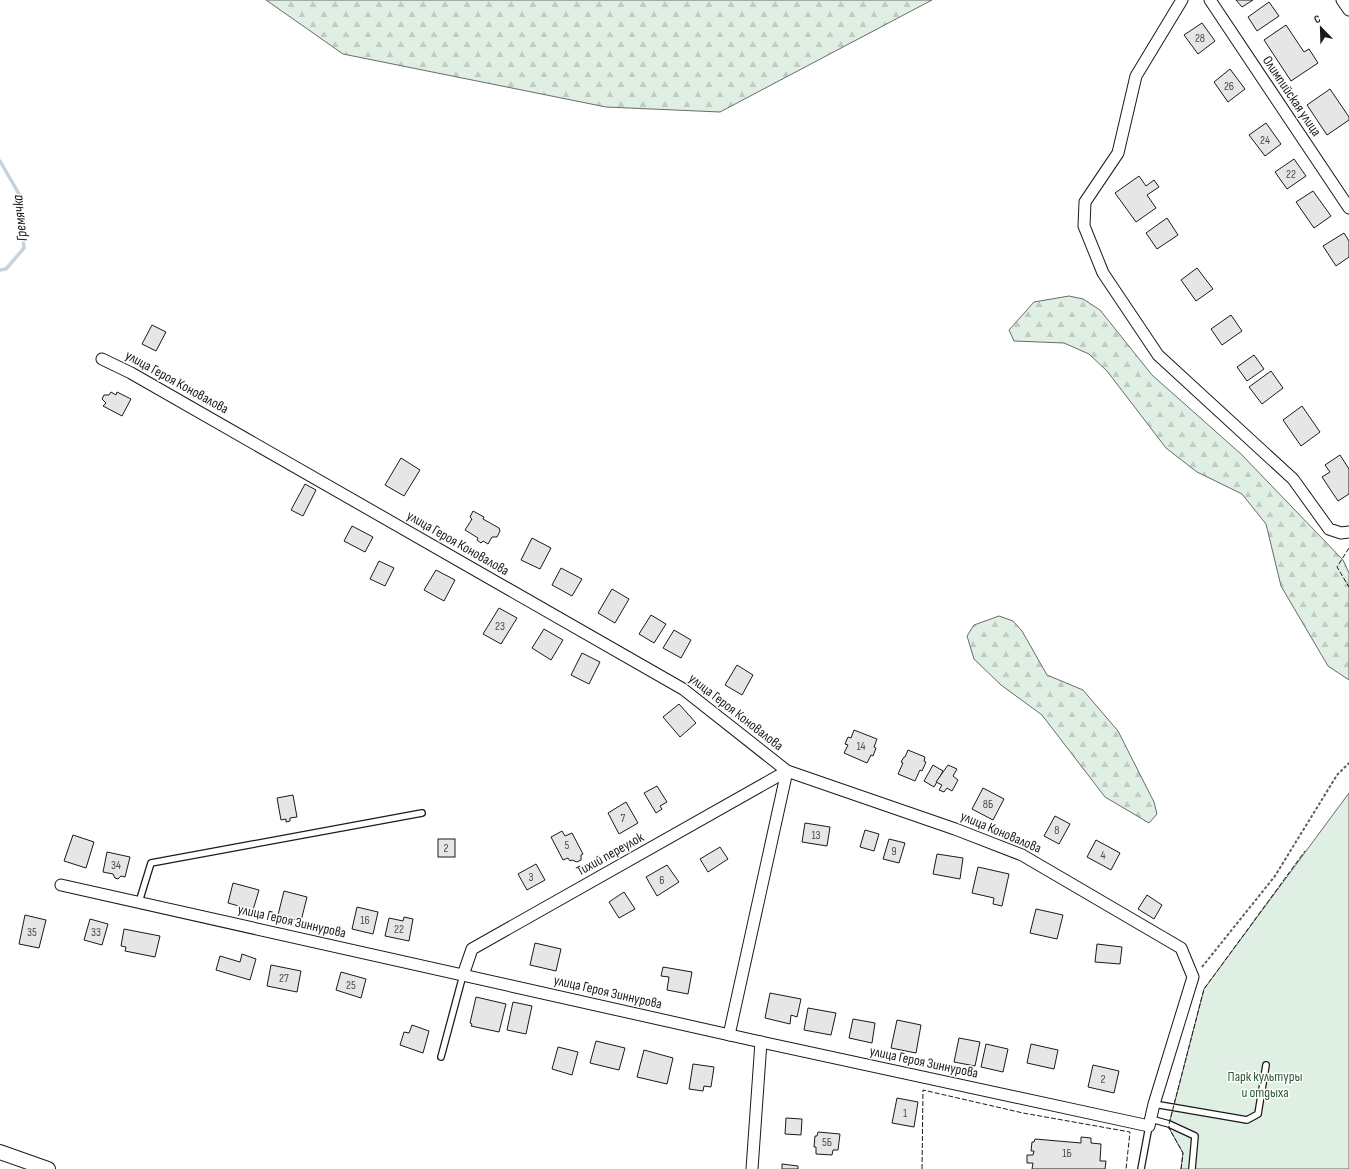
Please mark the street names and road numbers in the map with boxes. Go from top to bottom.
street label: Олимпийская улица [1259,53,1325,139]
street label: улица Героя Коновалова [122,347,232,417]
street label: улица Героя Коновалова [404,507,512,579]
street label: улица Героя Коновалова [685,670,787,754]
street label: улица Коновалова [958,807,1044,857]
street label: Тихий переулок [573,828,647,879]
street label: улица Героя Зиннурова [236,900,348,942]
street label: улица Героя Зиннурова [552,971,664,1013]
street label: улица Героя Зиннурова [868,1042,980,1082]

